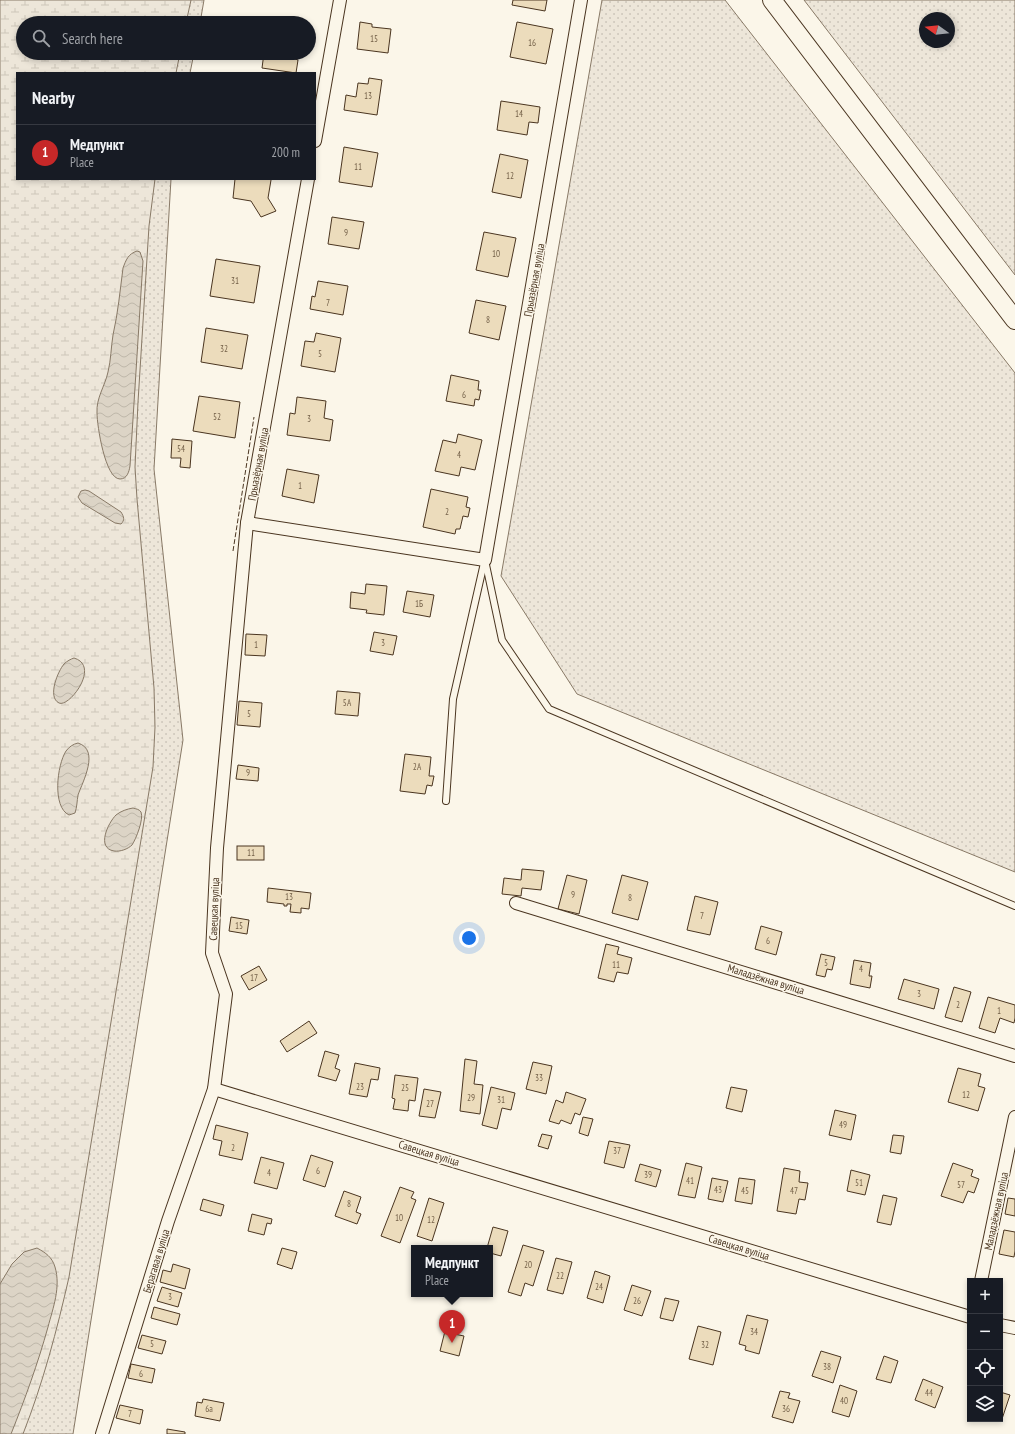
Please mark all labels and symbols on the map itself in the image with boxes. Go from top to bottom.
north arrow [919,12,955,48]
house number: 15 [370,33,378,44]
house number: 16 [528,37,536,48]
house number: 13 [364,90,372,101]
house number: 14 [515,108,523,119]
house number: 11 [354,161,362,172]
house number: 12 [506,170,514,181]
house number: 9 [344,227,348,238]
street label: Прыазёрная вуліца [521,242,547,318]
house number: 10 [492,248,500,259]
house number: 31 [231,275,239,286]
house number: 7 [326,297,330,308]
house number: 8 [486,314,490,325]
house number: 32 [220,343,228,354]
house number: 5 [318,348,322,359]
house number: 6 [462,389,466,400]
house number: 52 [213,411,221,422]
house number: 3 [307,413,311,424]
street label: Прыазёрная вуліца [245,426,271,502]
house number: 54 [177,443,185,454]
house number: 4 [457,449,461,460]
house number: 1 [298,480,302,491]
house number: 2 [445,506,449,517]
house number: 1Б [415,598,423,609]
house number: 3 [381,637,385,648]
house number: 1 [254,639,258,650]
house number: 5А [343,697,352,708]
house number: 5 [247,708,251,719]
house number: 2А [413,761,422,772]
house number: 9 [246,767,250,778]
house number: 11 [247,847,255,858]
street label: Савецкая вуліца [206,877,222,941]
house number: 9 [571,889,575,900]
house number: 13 [285,891,293,902]
house number: 8 [628,892,632,903]
house number: 7 [700,910,704,921]
house number: 15 [235,920,243,931]
your location [459,928,479,948]
house number: 6 [766,935,770,946]
house number: 5 [824,957,828,968]
house number: 11 [612,959,620,970]
street label: Маладзёжная вуліца [726,961,806,997]
house number: 4 [859,963,863,974]
house number: 17 [250,972,258,983]
house number: 3 [917,988,921,999]
house number: 2 [956,999,960,1010]
house number: 1 [997,1005,1001,1016]
house number: 33 [535,1072,543,1083]
house number: 23 [356,1081,364,1092]
house number: 25 [401,1082,409,1093]
house number: 12 [962,1089,970,1100]
house number: 29 [467,1092,475,1103]
house number: 31 [497,1094,505,1105]
house number: 27 [426,1098,434,1109]
house number: 49 [839,1119,847,1130]
street label: Савецкая вуліца [397,1137,461,1169]
house number: 2 [231,1142,235,1153]
house number: 37 [613,1145,621,1156]
house number: 6 [316,1165,320,1176]
house number: 4 [267,1167,271,1178]
house number: 39 [644,1169,652,1180]
street label: Маладзёжная вуліца [981,1171,1011,1251]
house number: 41 [686,1175,694,1186]
house number: 51 [855,1177,863,1188]
house number: 57 [957,1179,965,1190]
house number: 43 [714,1184,722,1195]
house number: 45 [741,1185,749,1196]
house number: 47 [790,1185,798,1196]
house number: 8 [347,1198,351,1209]
house number: 10 [395,1212,403,1223]
house number: 12 [427,1214,435,1225]
street label: Берагавая вуліца [140,1227,172,1295]
street label: Савецкая вуліца [707,1231,771,1263]
house number: 20 [524,1259,532,1270]
house number: 22 [556,1270,564,1281]
house number: 24 [595,1281,603,1292]
house number: 3 [168,1291,172,1302]
house number: 26 [633,1295,641,1306]
pin: 1 [439,1310,465,1343]
house number: 34 [750,1326,758,1337]
house number: 5 [150,1338,154,1349]
house number: 32 [701,1339,709,1350]
house number: 38 [823,1361,831,1372]
house number: 6 [139,1368,143,1379]
house number: 44 [925,1387,933,1398]
house number: 40 [840,1395,848,1406]
house number: 6а [205,1403,213,1414]
house number: 36 [782,1403,790,1414]
house number: 7 [128,1408,132,1419]

